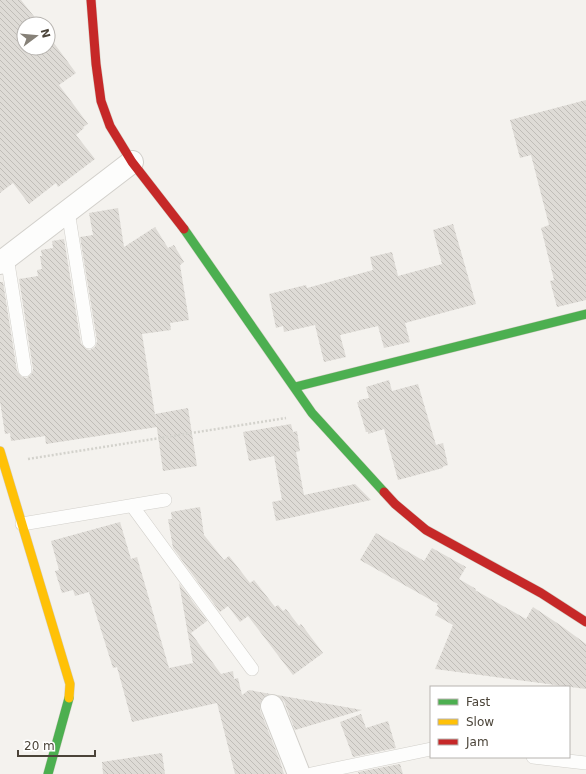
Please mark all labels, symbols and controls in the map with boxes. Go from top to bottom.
north arrow [16,16,56,56]
text: N [38,27,53,40]
legend [430,686,570,758]
text: Fast [466,695,490,709]
text: Slow [466,715,494,729]
scale bar [18,732,95,758]
text: Jam [465,735,489,749]
text: 20 m [24,739,55,753]

